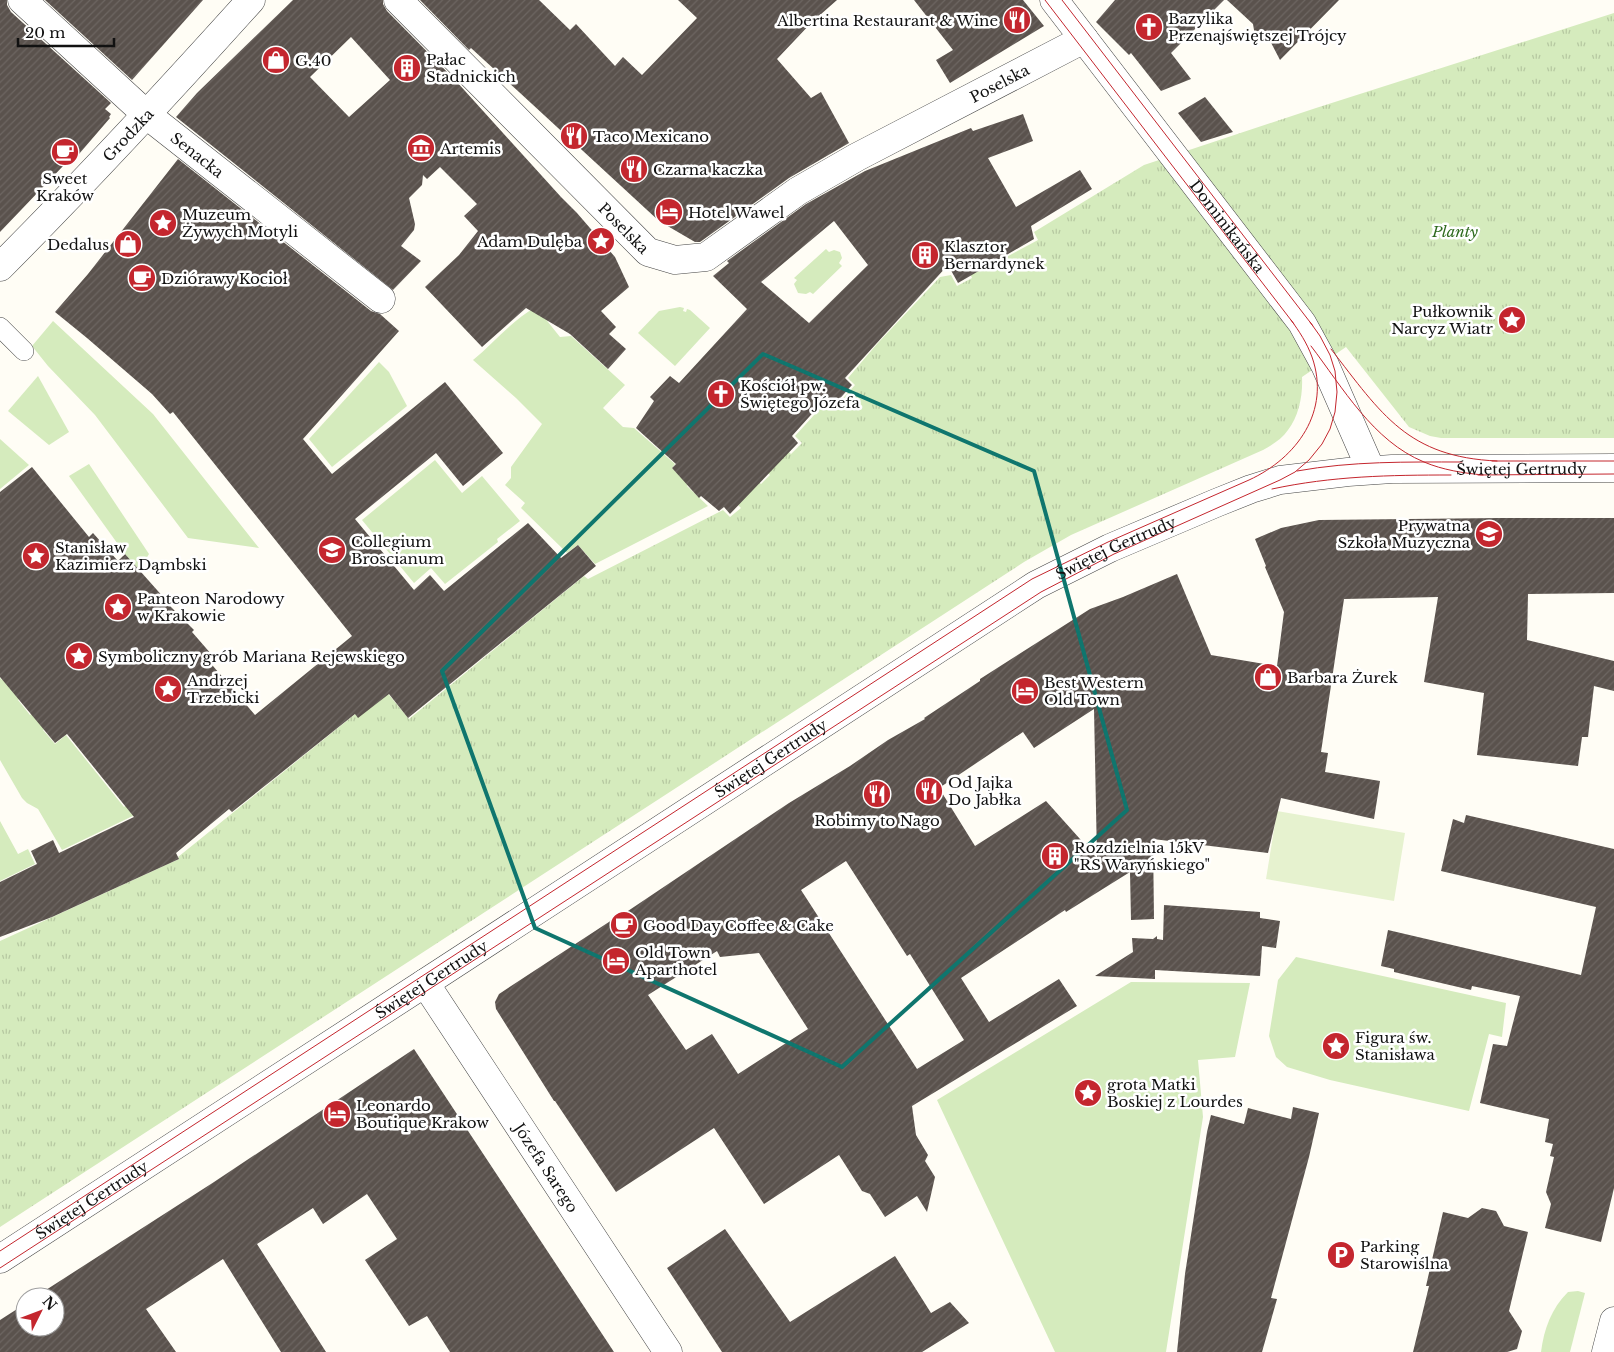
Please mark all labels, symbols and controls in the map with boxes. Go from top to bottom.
restaurant icon: Albertina Restaurant & Wine [1002,5,1032,35]
place label: Bazylika Przenajświętszej Trójcy [1168,9,1347,45]
place label: Albertina Restaurant & Wine [776,11,998,30]
church icon: Bazylika Przenajświętszej Trójcy [1134,12,1164,42]
scale bar [18,15,114,47]
text: 20 m [25,23,65,42]
shop icon: G.40 [261,45,291,75]
place label: Pałac Stadnickich [426,50,516,86]
place label: G.40 [295,51,331,70]
building icon: Pałac Stadnickich [392,53,422,83]
street label: Poselska [966,59,1033,106]
street label: Grodzka [98,104,158,165]
restaurant icon: Taco Mexicano [559,121,589,151]
place label: Taco Mexicano [593,127,709,146]
street label: Senacka [167,128,228,182]
museum icon: Artemis [406,133,436,163]
cafe icon: Sweet Kraków [50,137,80,167]
place label: Artemis [439,139,501,158]
restaurant icon: Czarna kaczka [619,154,649,184]
place label: Czarna kaczka [653,160,764,179]
place label: Sweet Kraków [36,169,94,205]
street label: Dominikańska [1186,176,1270,277]
hotel icon: Hotel Wawel [654,197,684,227]
street label: Poselska [595,198,654,258]
place label: Hotel Wawel [688,203,785,222]
place label: Muzeum Żywych Motyli [182,205,298,241]
place icon: Muzeum Żywych Motyli [148,208,178,238]
park label: Planty [1431,222,1478,241]
place icon: Adam Dulęba [586,226,616,256]
shop icon: Dedalus [113,229,143,259]
place label: Adam Dulęba [476,232,583,251]
place label: Dedalus [47,235,109,254]
place label: Klasztor Bernardynek [944,237,1045,273]
building icon: Klasztor Bernardynek [910,240,940,270]
cafe icon: Dziórawy Kocioł [127,263,157,293]
place label: Dziórawy Kocioł [161,269,288,288]
place label: Pułkownik Narcyz Wiatr [1391,302,1494,338]
place icon: Pułkownik Narcyz Wiatr [1497,305,1527,335]
place label: Kościół pw. Świętego Józefa [740,376,861,412]
church icon: Kościół pw. Świętego Józefa [706,379,736,409]
street label: Świętej Gertrudy [1456,459,1587,478]
street label: Świętej Gertrudy [1052,512,1179,583]
place label: Prywatna Szkoła Muzyczna [1337,516,1471,552]
school or university icon: Prywatna Szkoła Muzyczna [1474,519,1504,549]
place label: Collegium Broscianum [351,532,444,568]
school or university icon: Collegium Broscianum [317,535,347,565]
place label: Stanisław Kazimierz Dąmbski [55,538,207,574]
place icon: Stanisław Kazimierz Dąmbski [21,541,51,571]
place label: Panteon Narodowy w Krakowie [137,589,285,625]
place icon: Panteon Narodowy w Krakowie [103,592,133,622]
place icon: Symboliczny grób Mariana Rejewskiego [64,641,94,671]
place label: Symboliczny grób Mariana Rejewskiego [98,647,405,666]
shop icon: Barbara Żurek [1253,662,1283,692]
place label: Barbara Żurek [1287,668,1399,687]
place label: Andrzej Trzebicki [186,671,259,707]
place label: Best Western Old Town [1044,673,1144,709]
place icon: Andrzej Trzebicki [153,674,183,704]
hotel icon: Best Western Old Town [1010,676,1040,706]
street label: Świętej Gertrudy [711,714,831,802]
place label: Od Jajka Do Jabłka [948,773,1022,809]
restaurant icon: Od Jajka Do Jabłka [914,776,944,806]
restaurant icon: Robimy to Nago [862,779,892,809]
place label: Robimy to Nago [814,811,940,830]
place label: Rozdzielnia 15kV "RS Waryńskiego" [1074,838,1210,874]
building icon: Rozdzielnia 15kV "RS Waryńskiego" [1040,841,1070,871]
cafe icon: Good Day Coffee & Cake [609,910,639,940]
place label: Good Day Coffee & Cake [643,916,834,935]
street label: Świętej Gertrudy [371,935,491,1023]
place label: Old Town Aparthotel [634,943,717,979]
hotel icon: Old Town Aparthotel [601,946,631,976]
place label: Figura św. Stanisława [1355,1028,1435,1064]
place icon: Figura św. Stanisława [1321,1031,1351,1061]
place label: grota Matki Boskiej z Lourdes [1107,1075,1243,1111]
place icon: grota Matki Boskiej z Lourdes [1073,1078,1103,1108]
place label: Leonardo Boutique Krakow [356,1096,489,1132]
hotel icon: Leonardo Boutique Krakow [322,1099,352,1129]
street label: Józefa Sarego [509,1118,583,1216]
street label: Świętej Gertrudy [32,1156,152,1243]
place label: Parking Starowiślna [1360,1237,1449,1273]
parking icon: Parking Starowiślna [1326,1240,1356,1270]
north arrow [15,1287,65,1337]
text: N [39,1292,61,1314]

